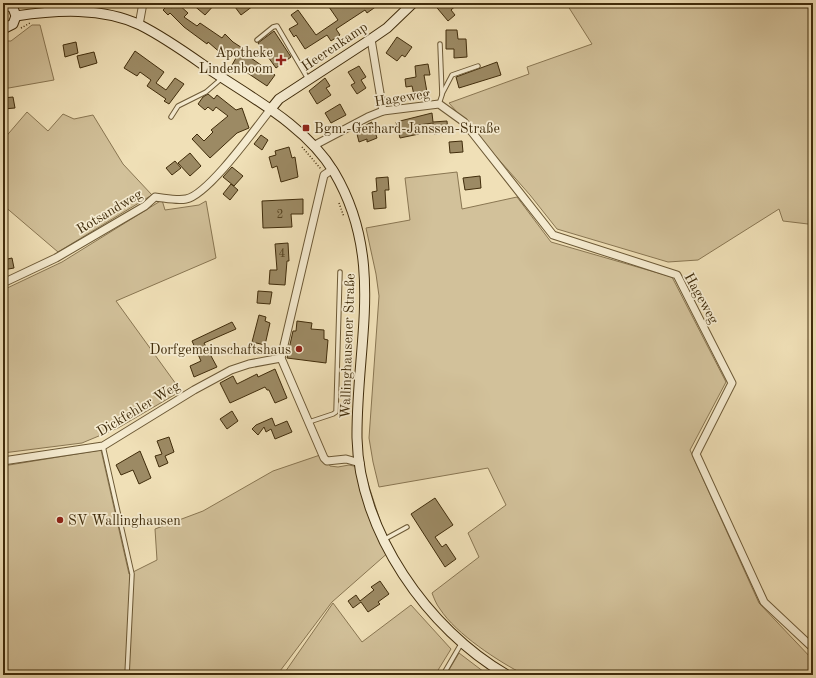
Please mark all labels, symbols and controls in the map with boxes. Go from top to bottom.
street label: Heerenkamp [299,20,370,74]
place label: Apotheke Lindenboom [199,46,273,76]
marker: Apotheke Lindenboom [276,55,286,65]
street label: Hageweg [373,87,431,109]
place label: Bgm.-Gerhard-Janssen-Straße [314,122,500,136]
marker: Bgm.-Gerhard-Janssen-Straße [301,123,311,133]
street label: Rotsandweg [74,187,145,237]
house number: 2 [277,209,283,221]
house number: 4 [279,248,286,260]
street label: Hageweg [681,271,721,327]
street label: Wallinghausener Straße [338,273,358,419]
place label: Dorfgemeinschaftshaus [149,343,291,357]
marker: Dorfgemeinschaftshaus [294,344,304,354]
street label: Dickfehler Weg [95,378,183,439]
place label: SV Wallinghausen [68,514,181,528]
marker: SV Wallinghausen [55,515,65,525]

